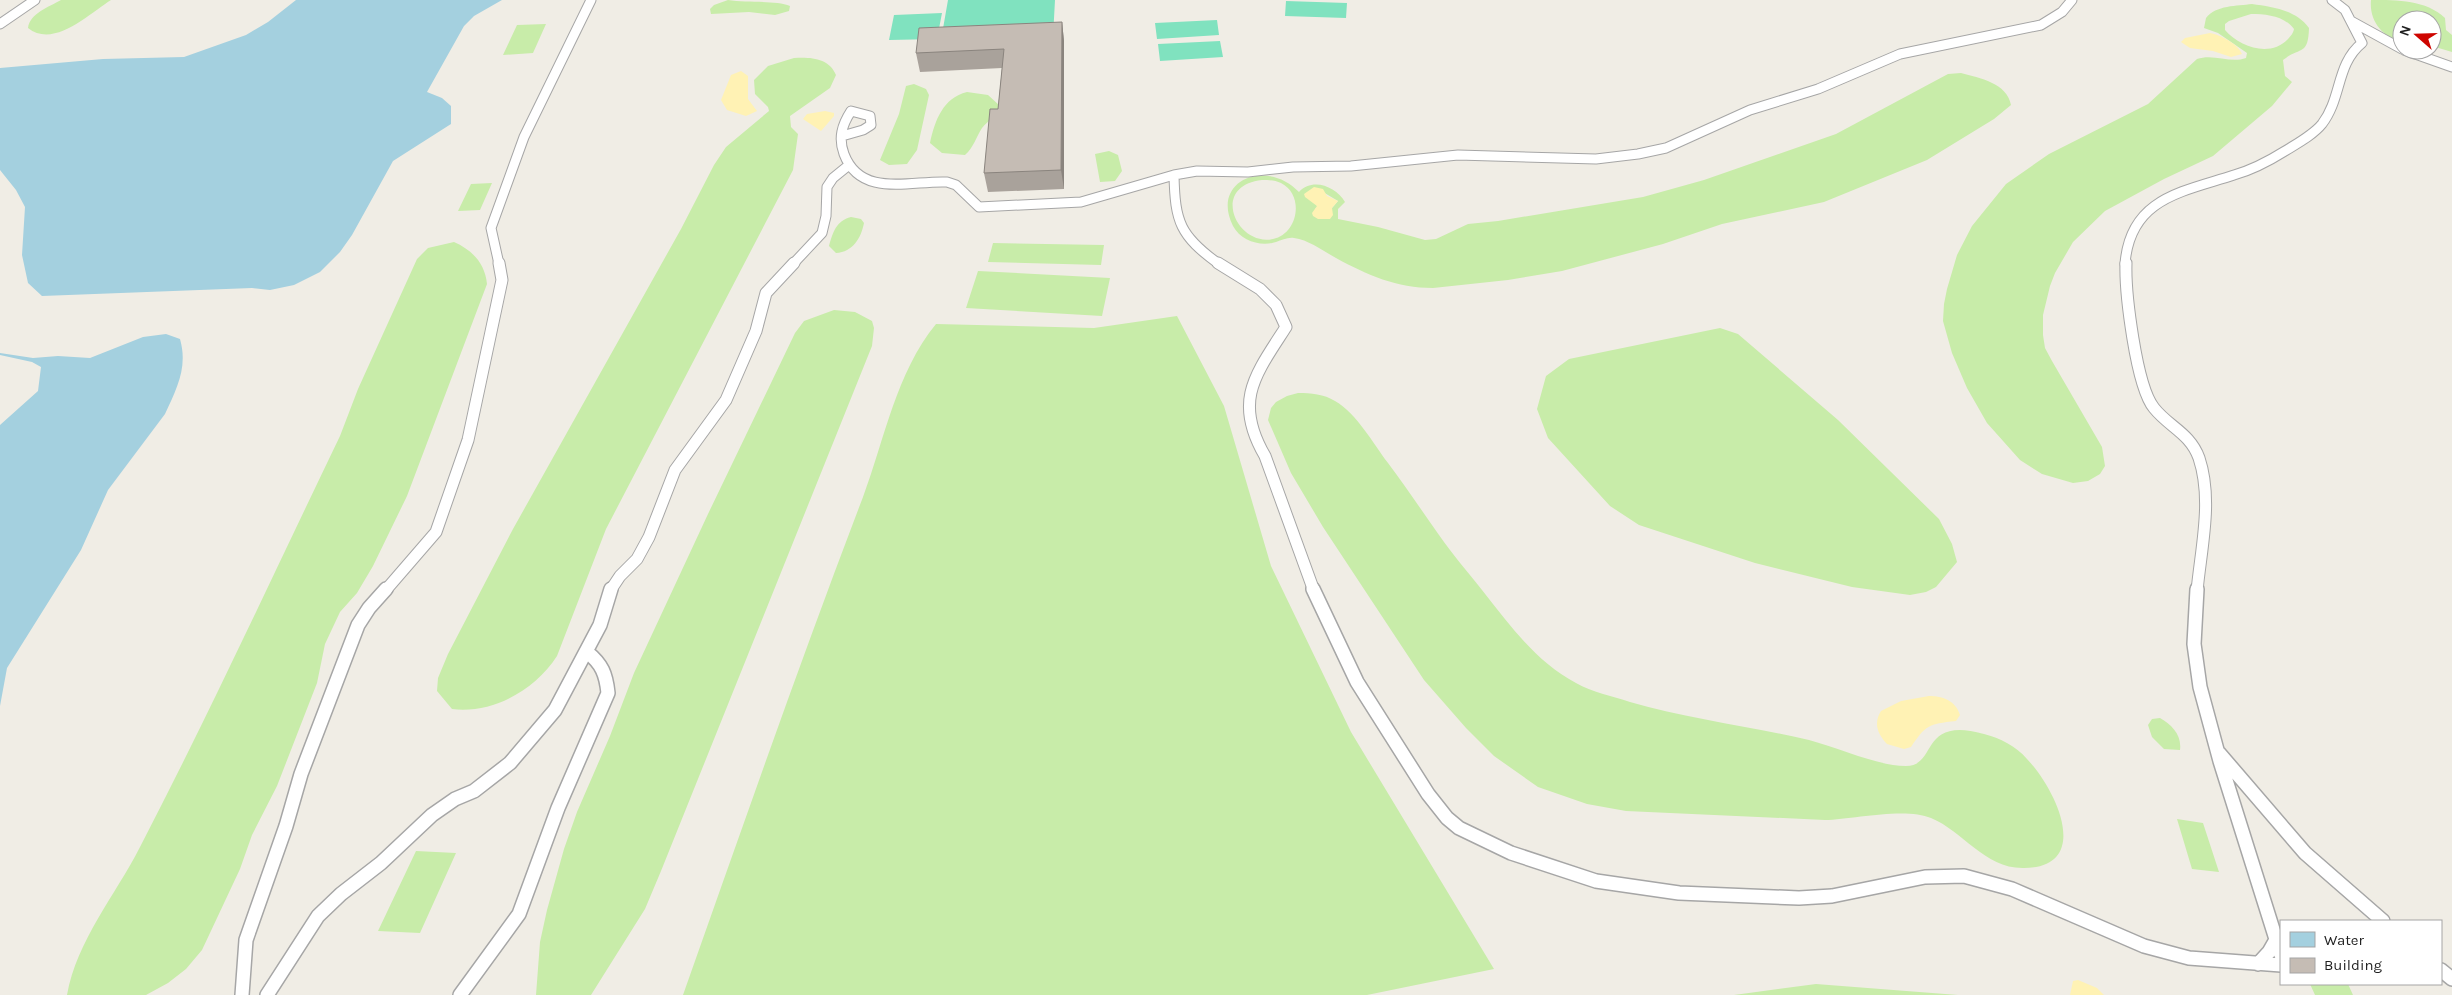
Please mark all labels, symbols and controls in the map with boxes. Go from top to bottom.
north arrow [2392,10,2442,60]
text: N [2396,23,2415,38]
legend [2280,920,2442,985]
text: Water [2324,931,2365,949]
text: Building [2324,956,2382,974]

